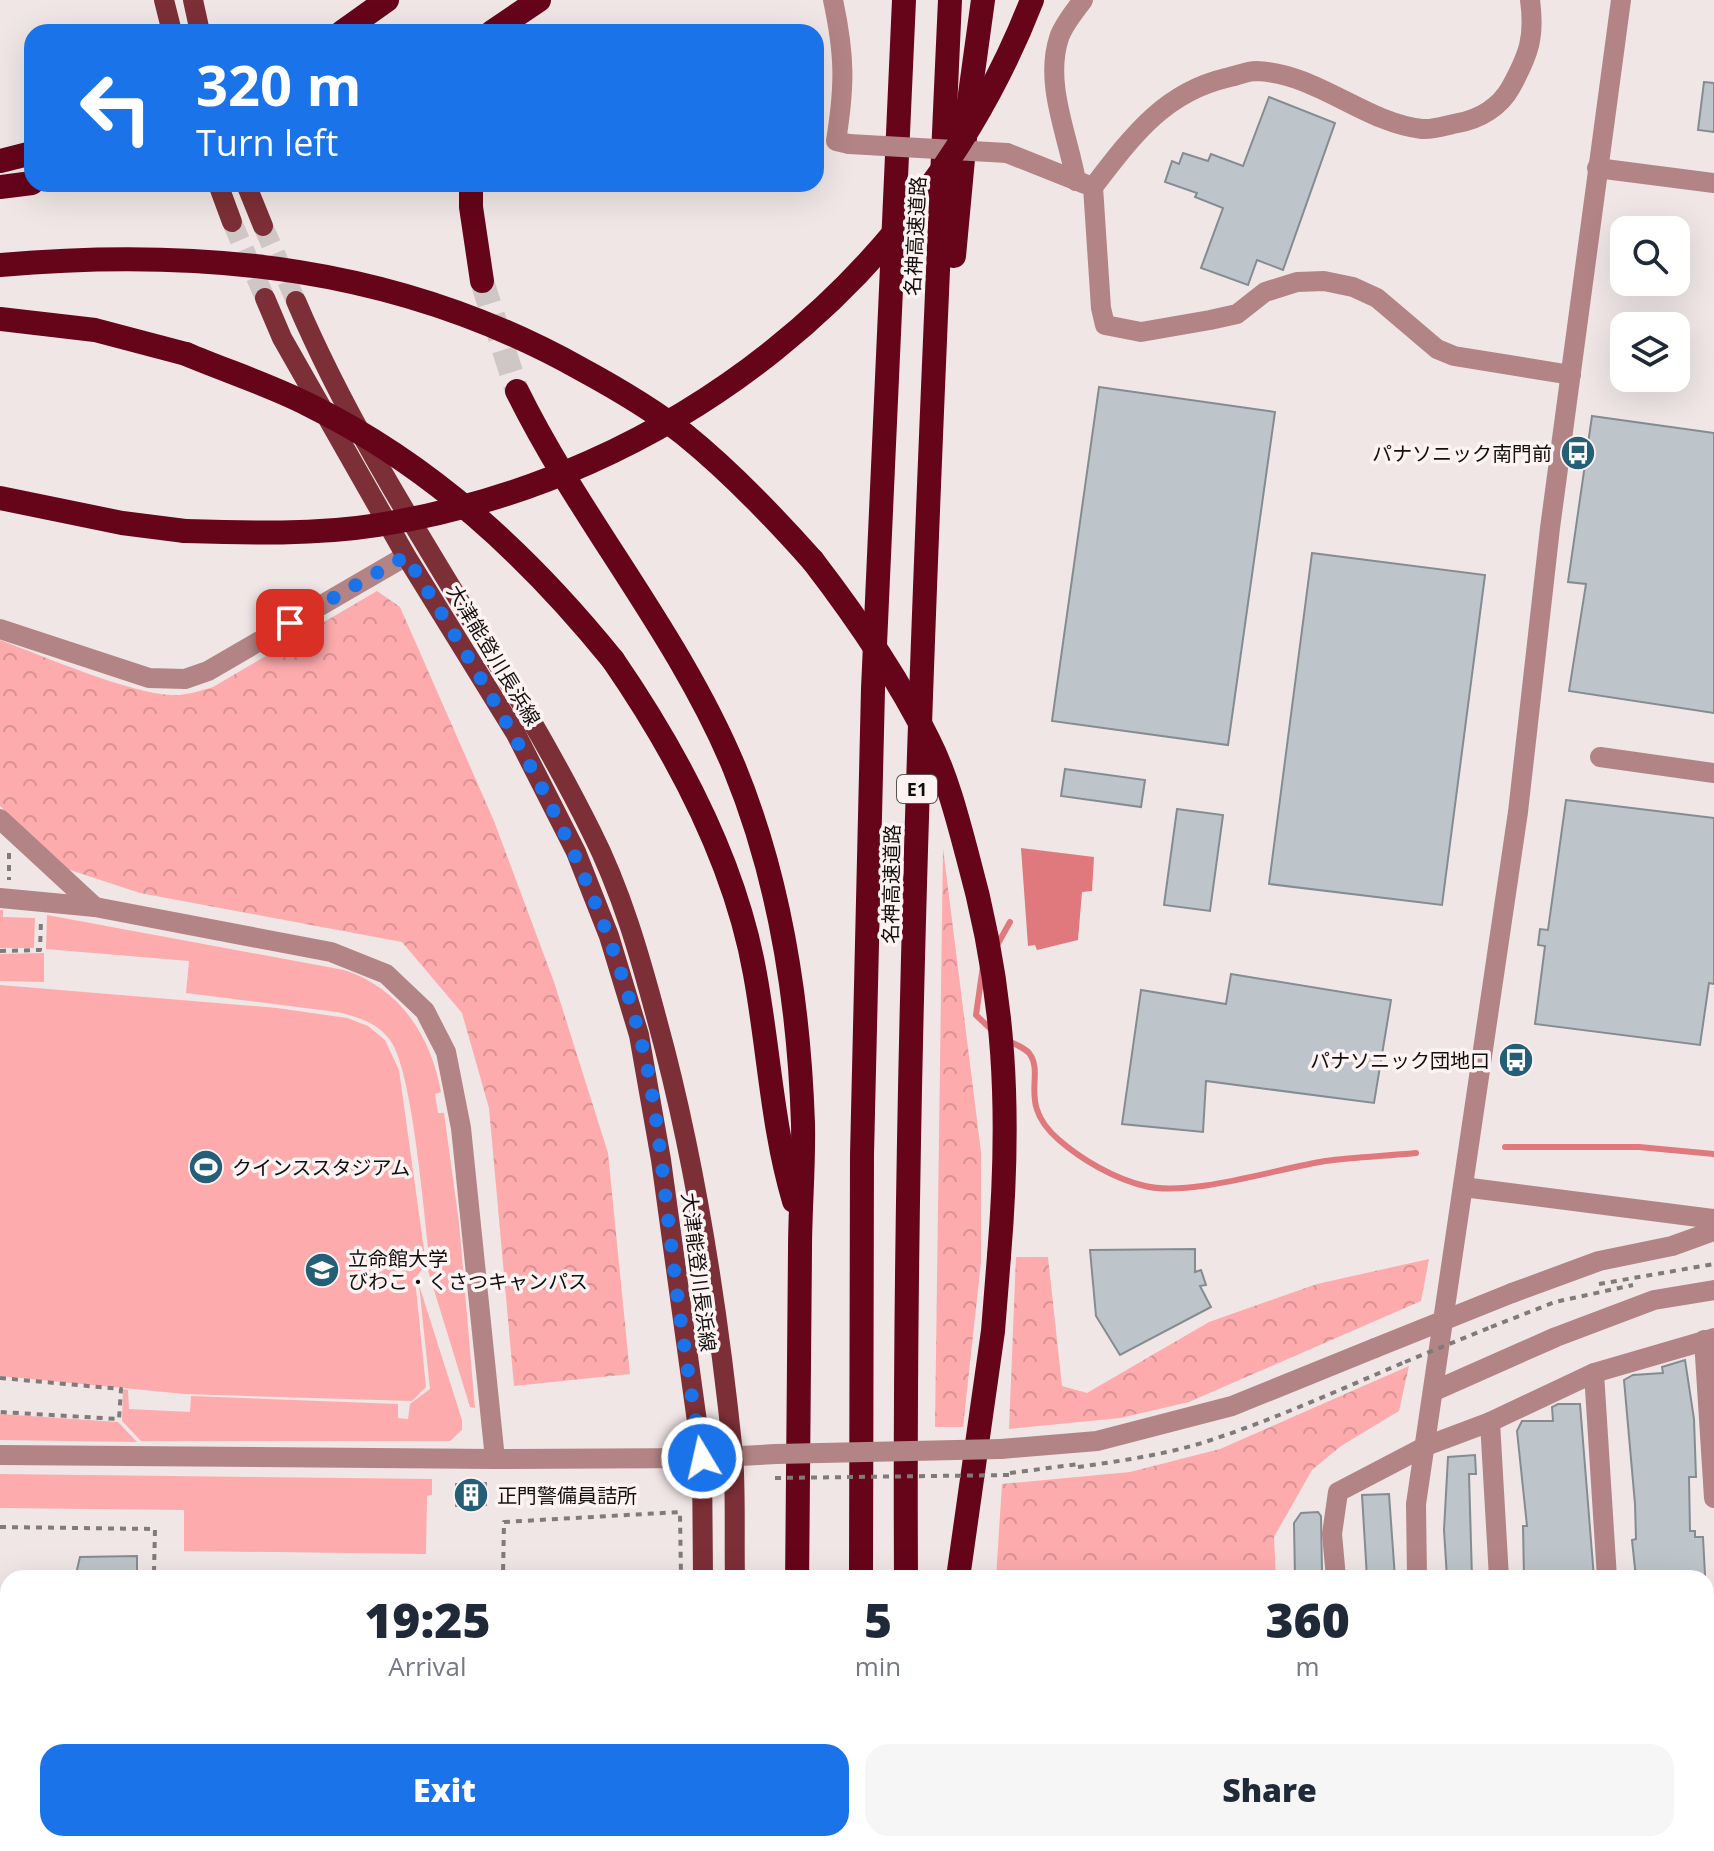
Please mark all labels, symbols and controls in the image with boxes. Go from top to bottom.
text: 320 m [196,46,362,122]
icon: left [64,56,168,160]
text: Turn left [196,118,338,167]
street label: 名神高速道路 [898,175,932,297]
map controls [1610,216,1690,392]
button: search [1610,216,1690,296]
button: layers [1610,312,1690,392]
bus stop icon: パナソニック南門前 [1559,434,1597,472]
place label: パナソニック南門前 [1372,440,1552,467]
street label: 大津能登川長浜線 [441,579,547,731]
pin [256,589,324,657]
icon: arrive [268,601,312,645]
road number: E1 [897,775,937,803]
street label: 名神高速道路 [876,824,906,944]
bus stop icon: パナソニック団地口 [1497,1041,1535,1079]
place label: パナソニック団地口 [1310,1047,1490,1074]
sports icon: クインススタジアム [187,1148,225,1186]
place label: クインススタジアム [232,1154,410,1181]
street label: 大津能登川長浜線 [676,1191,722,1353]
place label: 立命館大学 びわこ・くさつキャンパス [348,1245,588,1295]
school or university icon: 立命館大学 びわこ・くさつキャンパス [303,1251,341,1289]
position arrow [660,1416,744,1500]
building icon: 正門警備員詰所 [452,1476,490,1514]
place label: 正門警備員詰所 [497,1482,637,1509]
text: 19:25 [364,1587,491,1652]
text: 5 [864,1587,892,1652]
text: 360 [1265,1587,1350,1652]
text: Arrival [388,1648,466,1684]
text: min [855,1648,901,1684]
text: m [1296,1648,1320,1684]
button: Exit [40,1744,849,1836]
button: Share [865,1744,1674,1836]

